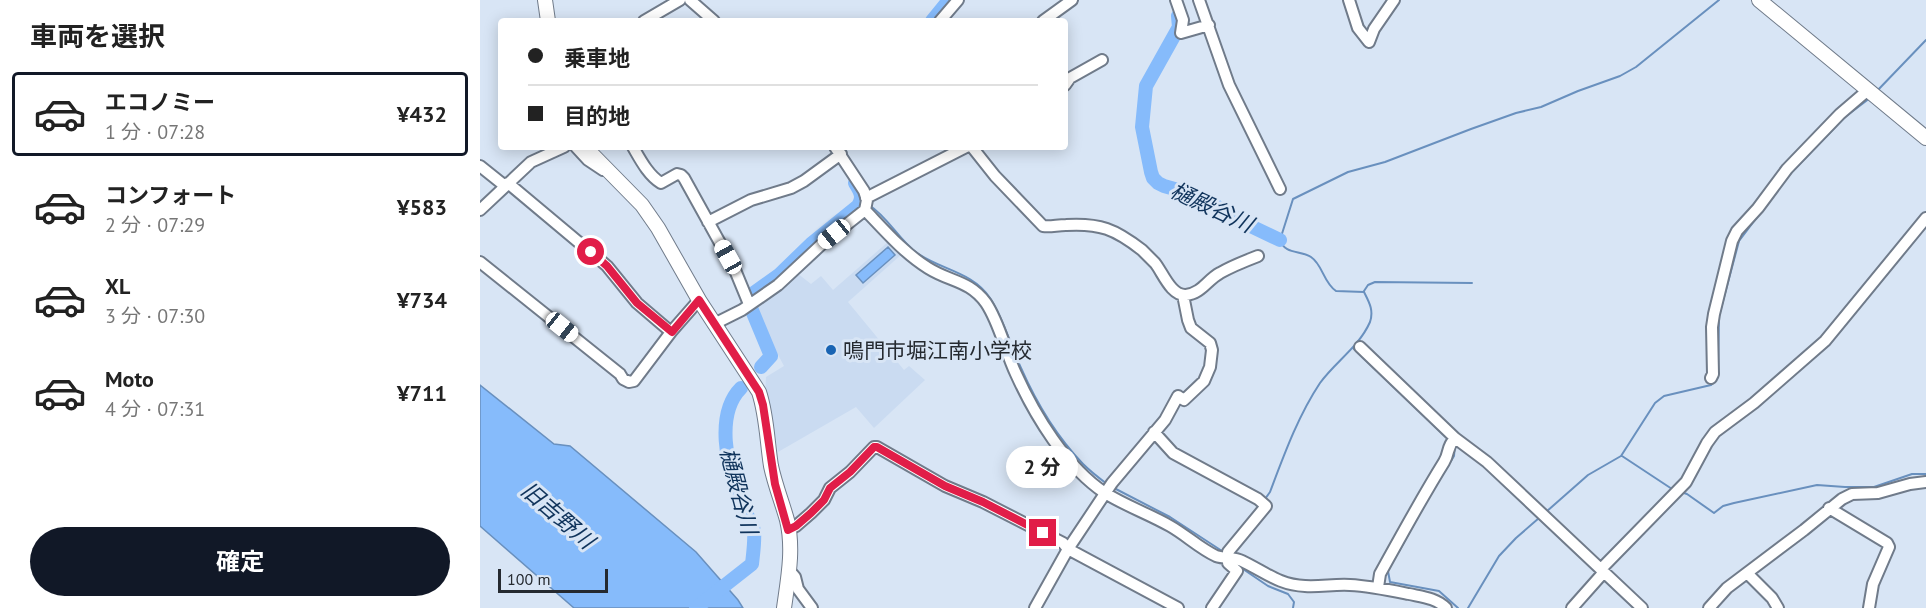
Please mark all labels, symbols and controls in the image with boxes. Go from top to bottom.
text: 車両を選択 [30,19,165,53]
text: 乗車地 [564,44,630,72]
icon: car [33,87,87,141]
text: エコノミー [105,88,215,116]
text: ¥432 [397,100,447,128]
text: 目的地 [564,102,630,130]
text: 1 分 · 07:28 [105,119,205,145]
water label: 樋殿谷川 [1166,176,1260,239]
icon: car [33,180,87,234]
text: コンフォート [105,181,236,209]
text: ¥583 [397,193,447,221]
text: 2 分 · 07:29 [105,212,205,238]
car [814,216,854,252]
car [711,237,745,277]
route start [577,238,604,265]
text: XL [105,272,130,300]
icon: car [33,273,87,327]
text: ¥734 [397,286,447,314]
text: 3 分 · 07:30 [105,303,205,329]
car [542,309,582,345]
place label: 鳴門市堀江南小学校 [843,337,1032,364]
marker: 鳴門市堀江南小学校 [824,343,838,357]
text: Moto [105,365,154,393]
icon: car [33,366,87,420]
text: ¥711 [397,379,447,407]
text: 4 分 · 07:31 [105,396,205,422]
water label: 樋殿谷川 [714,445,764,539]
callout: 2 分 [1007,446,1079,488]
text: 2 分 [1024,454,1060,480]
water label: 旧吉野川 [516,476,602,556]
route end [1029,519,1056,546]
button: 確定 [30,527,450,596]
scale bar [498,566,608,594]
text: 100 m [507,569,550,589]

